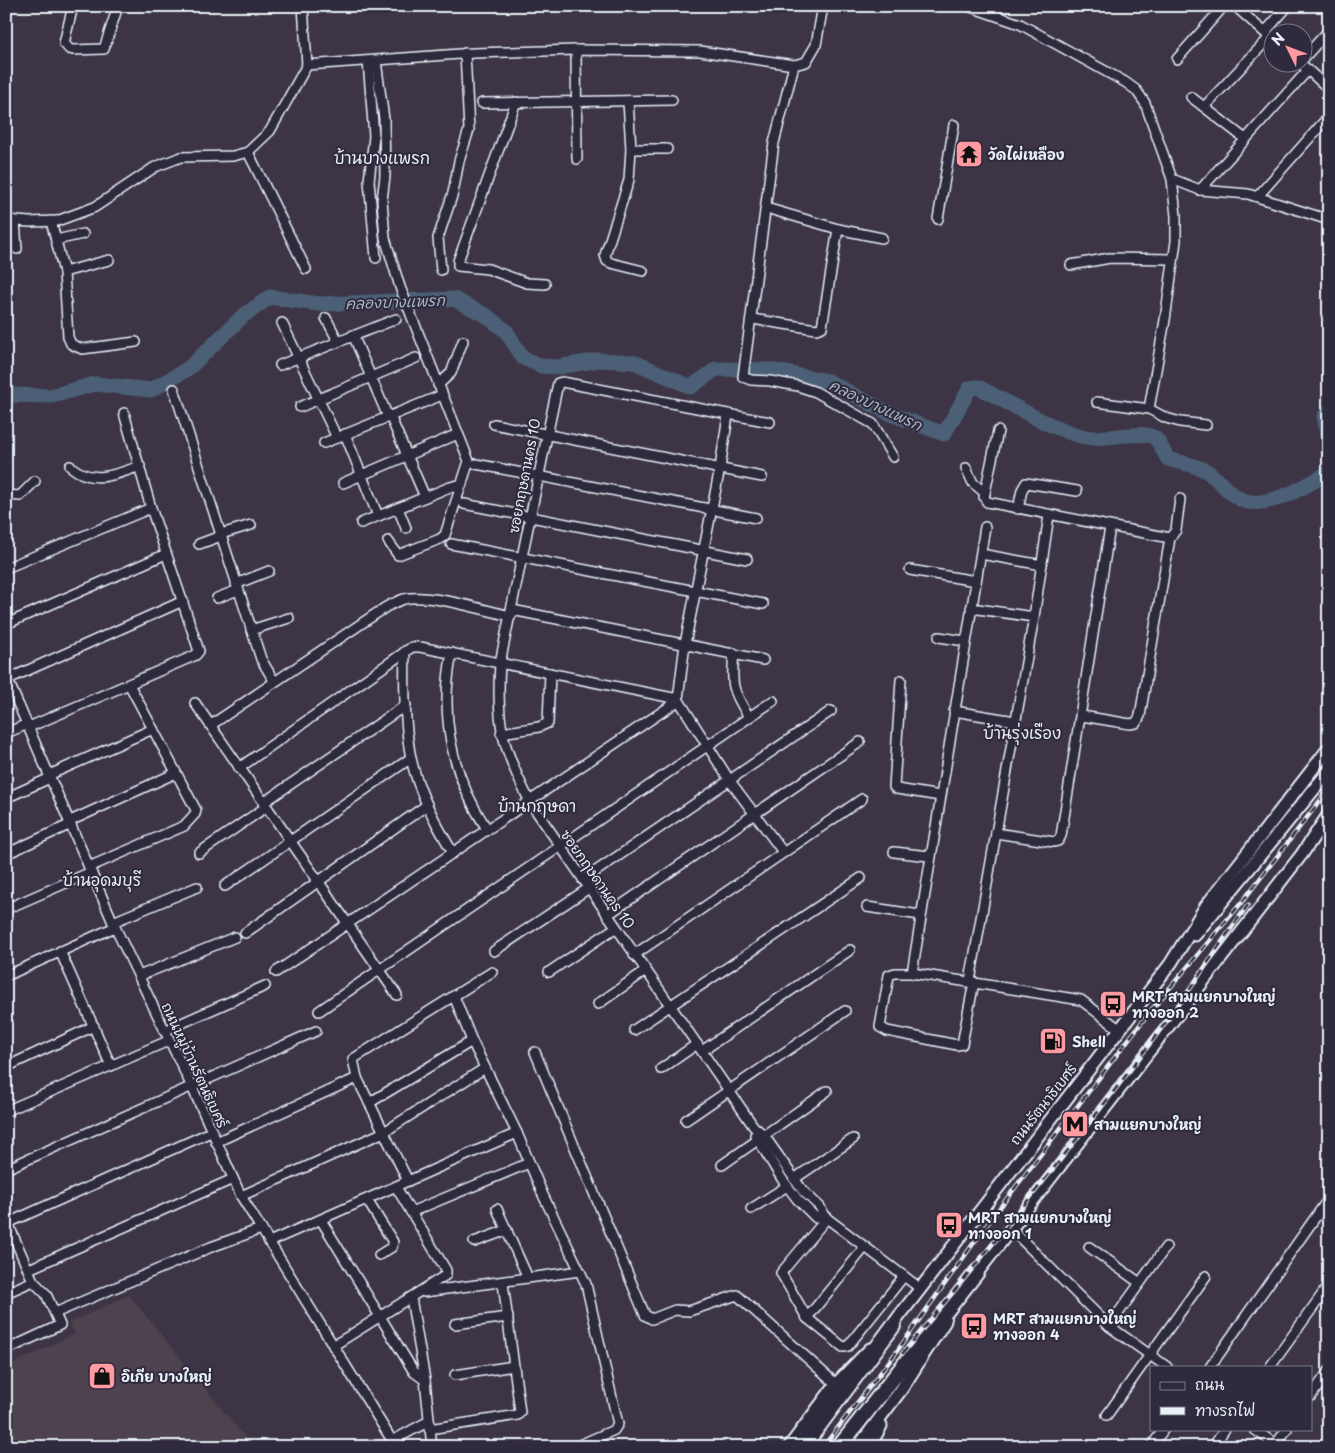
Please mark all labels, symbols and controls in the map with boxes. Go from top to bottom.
north arrow [1262,22,1312,72]
text: N [1266,28,1289,50]
temple icon: วัดไผ่เหลือง [954,139,984,169]
place label: วัดไผ่เหลือง [988,144,1065,165]
district label: บ้านบางแพรก [334,145,430,169]
water label: คลองบางแพรก [345,288,447,314]
water label: คลองบางแพรก [826,373,927,436]
street label: ซอยกฤษดานคร 10 [503,417,545,535]
district label: บ้านรุ่งเรือง [983,720,1061,746]
district label: บ้านกฤษดา [498,793,576,818]
street label: ซอยกฤษดานคร 10 [556,825,640,933]
district label: บ้านอุดมบุรี [63,867,142,893]
place label: MRT สามแยกบางใหญ่ ทางออก 2 [1132,986,1276,1023]
bus stop icon: MRT สามแยกบางใหญ่ ทางออก 2 [1098,989,1128,1019]
street label: ถนนหมู่บ้านรัตนธิเบศร์ [157,999,234,1132]
fuel station icon: Shell [1038,1026,1068,1056]
place label: Shell [1072,1031,1106,1052]
street label: ถนนรัตนาธิเบศร์ [1005,1058,1082,1149]
metro station icon: สามแยกบางใหญ่ [1060,1109,1090,1139]
place label: สามแยกบางใหญ่ [1094,1114,1202,1135]
place label: MRT สามแยกบางใหญ่ ทางออก 1 [968,1207,1112,1244]
bus stop icon: MRT สามแยกบางใหญ่ ทางออก 1 [934,1210,964,1240]
place label: MRT สามแยกบางใหญ่ ทางออก 4 [993,1308,1137,1345]
bus stop icon: MRT สามแยกบางใหญ่ ทางออก 4 [959,1311,989,1341]
shop icon: อิเกีย บางใหญ่ [87,1361,117,1391]
place label: อิเกีย บางใหญ่ [121,1366,212,1387]
legend [1150,1366,1312,1430]
text: ถนน [1195,1372,1224,1395]
text: ทางรถไฟ [1195,1398,1255,1421]

